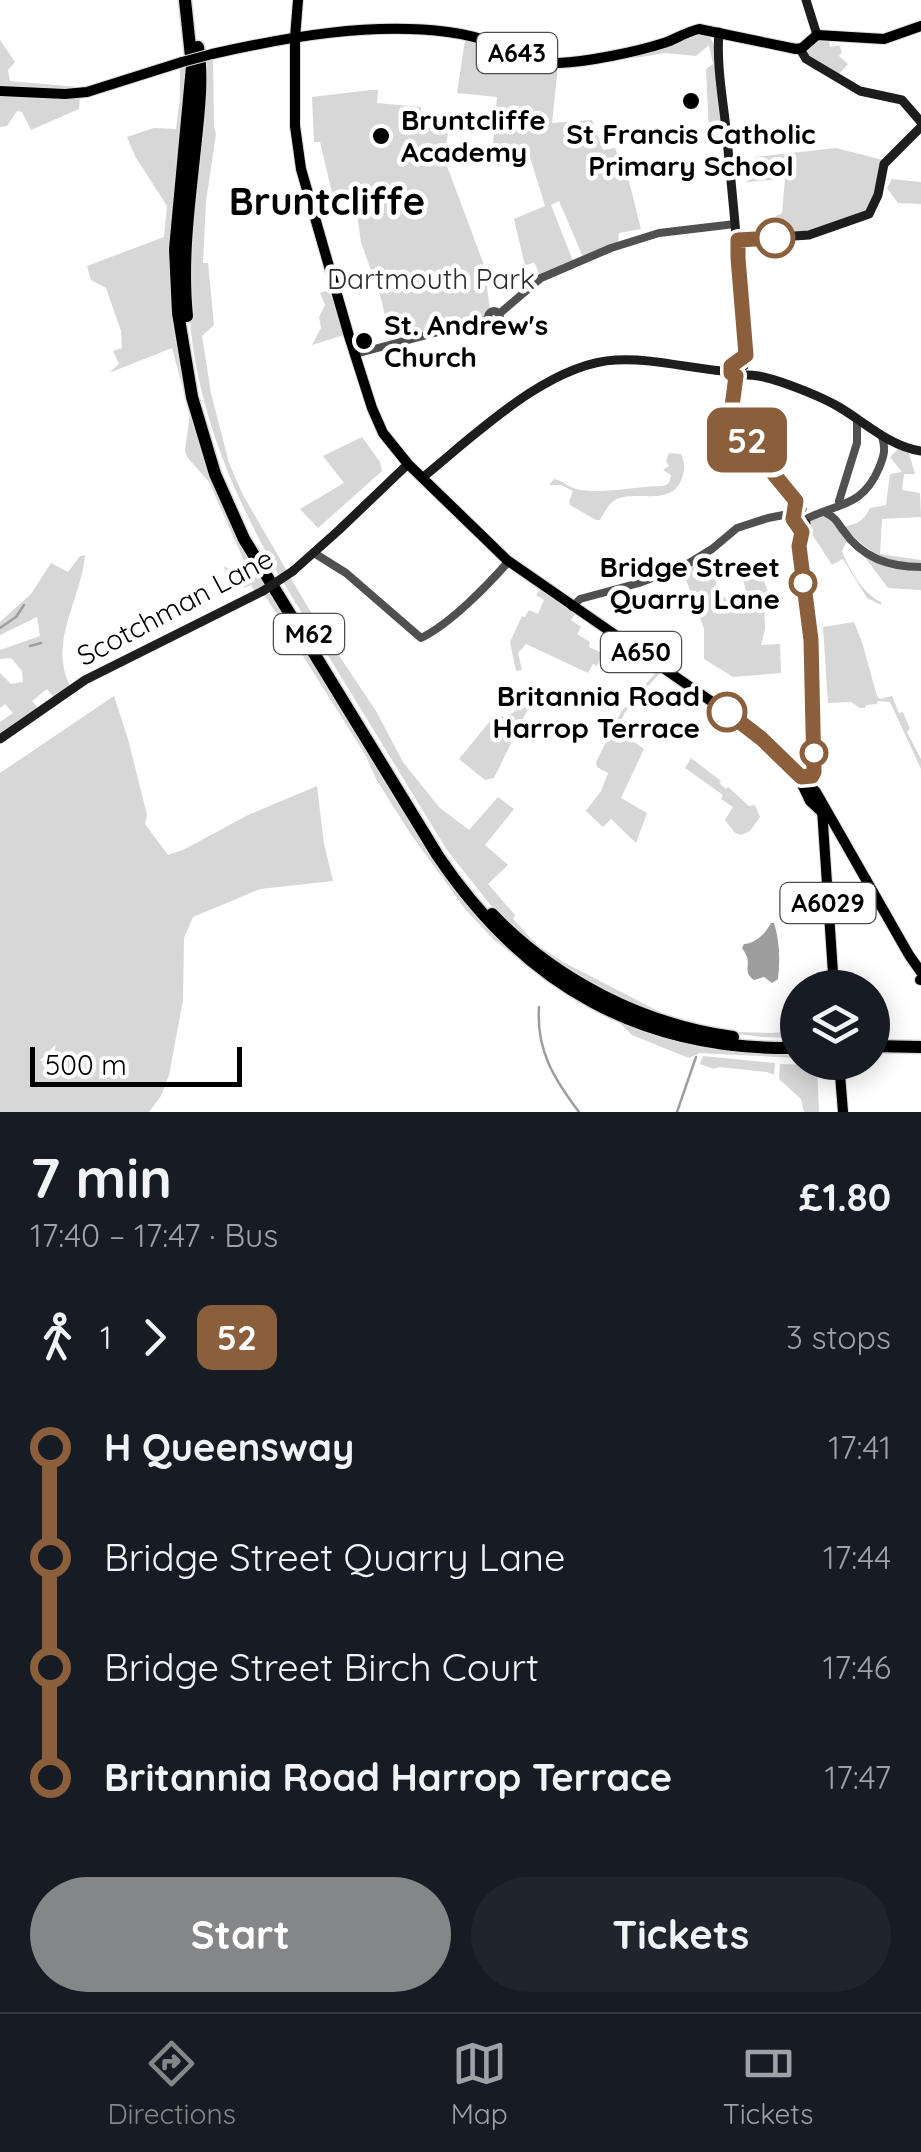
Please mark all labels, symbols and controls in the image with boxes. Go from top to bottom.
road number: A643 [477,33,557,73]
marker: St Francis Catholic Primary School [680,90,702,112]
place label: Bruntcliffe Academy [401,102,546,169]
place label: St Francis Catholic Primary School [566,116,816,183]
marker: Bruntcliffe Academy [370,125,392,147]
district label: Bruntcliffe [229,177,425,225]
unlabelled marker [756,219,794,257]
park label: Dartmouth Park [327,261,535,296]
place label: St. Andrew's Church [384,307,548,374]
marker: St. Andrew's Church [353,330,375,352]
line badge: 52 [702,408,792,472]
text: 52 [727,418,767,462]
street label: Scotchman Lane [71,540,279,673]
place label: Bridge Street Quarry Lane [599,549,780,616]
marker: Bridge Street Quarry Lane [790,570,816,596]
road number: M62 [274,614,344,654]
road number: A650 [601,632,681,672]
place label: Britannia Road Harrop Terrace [492,678,700,745]
marker: Britannia Road Harrop Terrace [708,693,746,731]
unlabelled marker [801,740,827,766]
road number: A6029 [780,883,876,923]
map controls [780,970,890,1080]
button: layers [780,970,890,1080]
scale bar [30,1042,242,1086]
text: 500 m [45,1047,127,1082]
text: 7 min [30,1143,172,1212]
text: £1.80 [799,1173,891,1221]
text: 17:40 – 17:47 · Bus [30,1215,278,1255]
icon: walk [30,1310,85,1365]
icon: forward [127,1310,182,1365]
text: 52 [217,1315,257,1359]
text: 1 [100,1317,112,1357]
text: 3 stops [786,1317,891,1357]
text: H Queensway [104,1423,354,1471]
text: 17:41 [828,1427,891,1467]
text: Bridge Street Quarry Lane [104,1533,566,1581]
text: 17:44 [823,1537,891,1577]
text: Bridge Street Birch Court [104,1643,539,1691]
text: 17:46 [823,1647,891,1687]
text: Britannia Road Harrop Terrace [104,1753,672,1801]
text: 17:47 [824,1757,891,1797]
button: Start [30,1877,451,1992]
button: Tickets [471,1877,891,1992]
tab: Directions [107,2036,236,2131]
tab: Map [451,2036,508,2131]
tab: Tickets [723,2036,814,2131]

